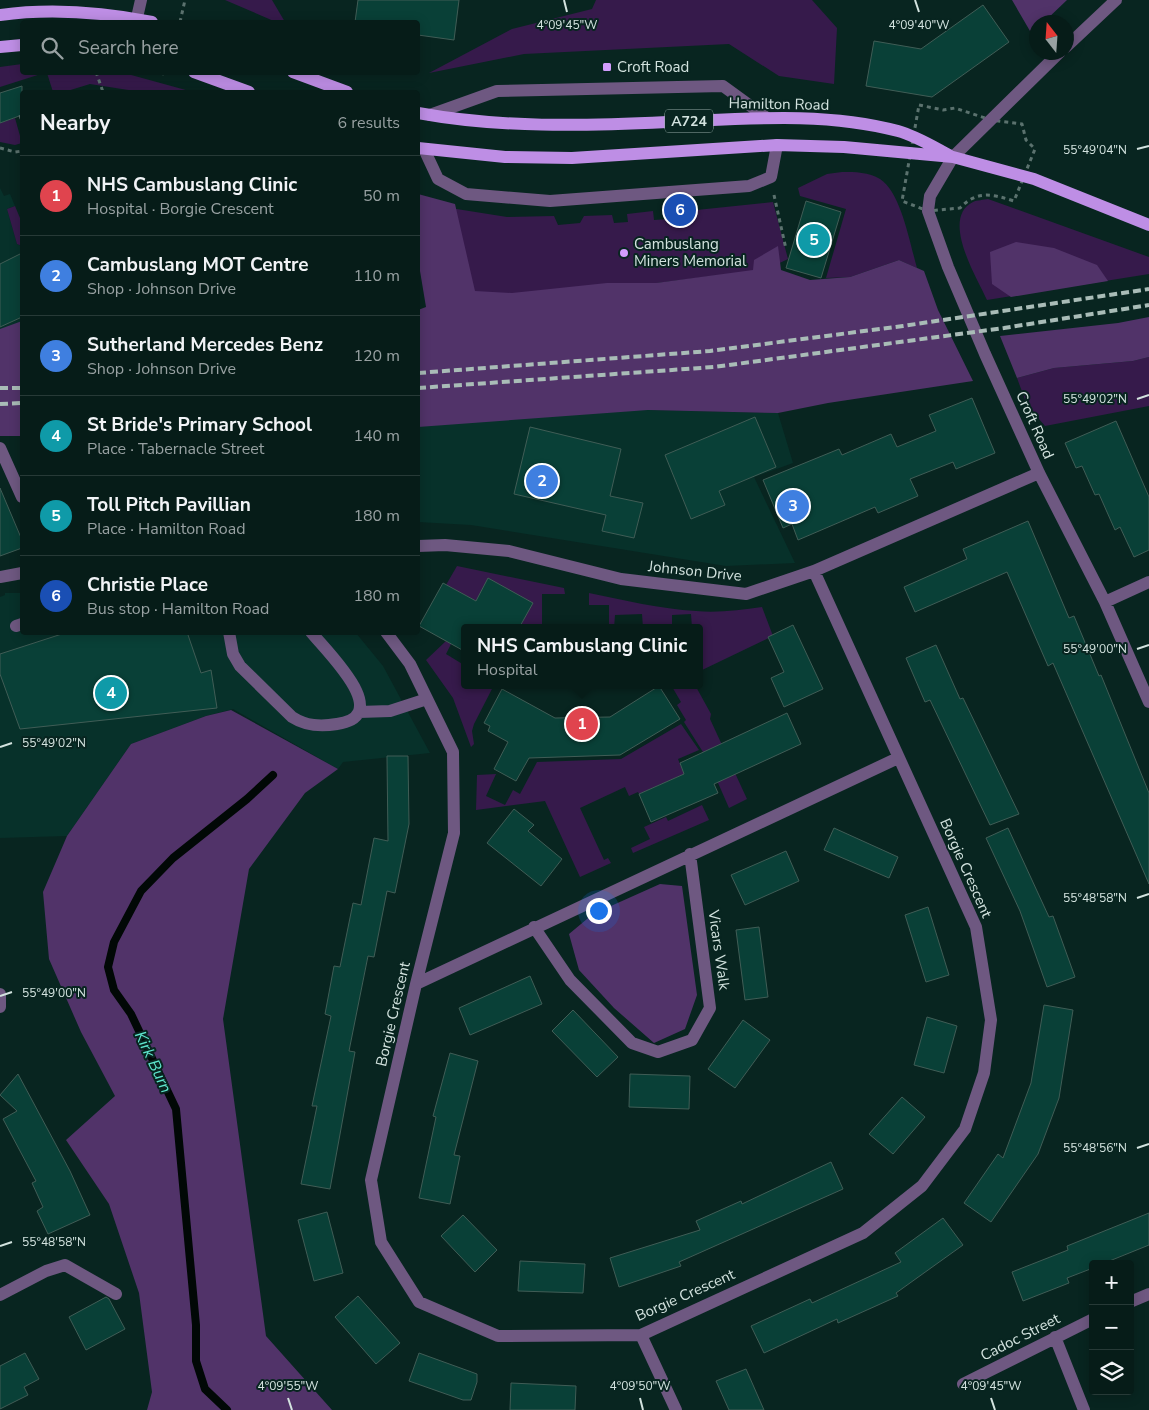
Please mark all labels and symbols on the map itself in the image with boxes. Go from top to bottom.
north arrow [1029,15,1074,60]
text: 4°09'45"W [536,17,598,33]
text: 4°09'40"W [888,17,950,33]
place label: Croft Road [617,57,689,77]
marker: Croft Road [601,61,613,73]
street label: Hamilton Road [728,93,830,115]
road number: A724 [665,110,713,132]
text: 55°49'04"N [1063,142,1127,158]
pin: 6 [664,191,696,229]
pin: 5 [798,221,830,259]
place label: Cambuslang Miners Memorial [634,234,747,271]
marker: Cambuslang Miners Memorial [618,247,630,259]
street label: Croft Road [1011,388,1059,462]
text: 55°49'02"N [1063,391,1127,407]
pin: 2 [526,462,558,500]
pin: 3 [777,487,809,525]
street label: Johnson Drive [646,556,743,586]
text: 55°49'00"N [1063,641,1127,657]
pin: 4 [95,674,127,712]
pin: 1 [566,705,598,743]
text: 55°49'02"N [22,735,86,751]
street label: Borgie Crescent [935,815,997,922]
text: 55°48'58"N [1063,890,1127,906]
your location [586,898,612,924]
street label: Vicars Walk [703,908,735,992]
street label: Borgie Crescent [371,959,415,1068]
text: 55°49'00"N [22,985,86,1001]
water label: Kirk Burn [129,1027,177,1097]
text: 55°48'56"N [1063,1140,1127,1156]
text: 55°48'58"N [22,1234,86,1250]
street label: Borgie Crescent [632,1264,739,1326]
street label: Cadoc Street [977,1308,1064,1366]
text: 4°09'55"W [257,1378,319,1394]
text: 4°09'50"W [609,1378,671,1394]
text: 4°09'45"W [960,1378,1022,1394]

